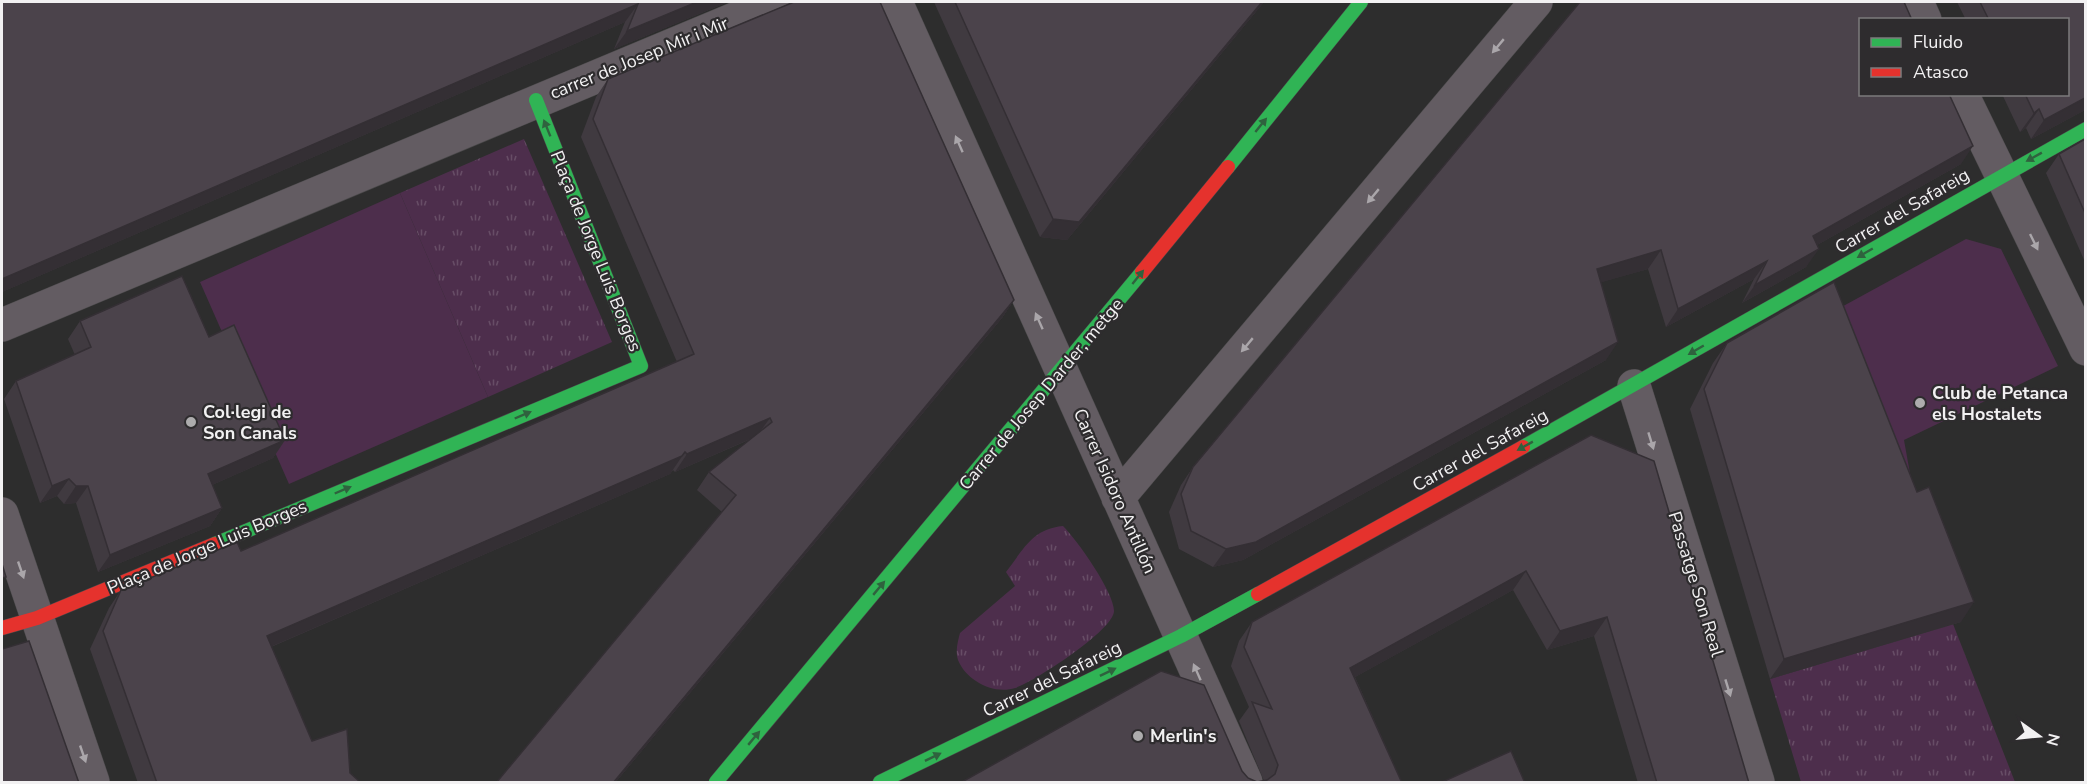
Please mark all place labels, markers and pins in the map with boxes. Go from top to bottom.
place label: Club de Petanca els Hostalets [1932,381,2068,426]
marker: Club de Petanca els Hostalets [1913,396,1927,410]
place label: Col·legi de Son Canals [203,400,297,445]
marker: Col·legi de Son Canals [184,415,198,429]
place label: Merlin's [1150,724,1217,748]
marker: Merlin's [1131,729,1145,743]

